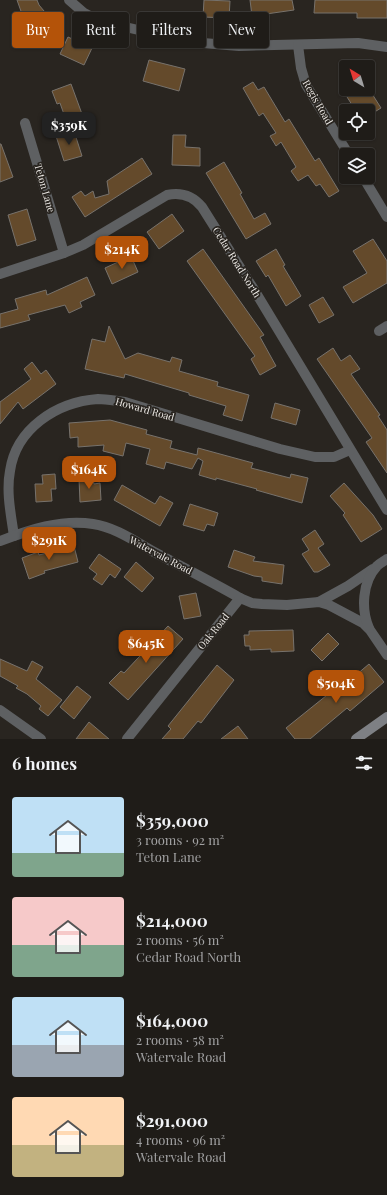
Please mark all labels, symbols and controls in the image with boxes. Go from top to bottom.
chip: Buy [12,12,64,48]
chip: Rent [72,12,129,48]
chip: Filters [137,12,206,48]
chip: New [214,12,269,48]
north arrow [339,60,375,96]
map controls [339,60,375,184]
street label: Regis Road [300,77,337,127]
button: locate [339,104,375,140]
pin: $359K [41,112,97,146]
text: $359K [51,116,87,133]
button: layers [339,148,375,184]
street label: Teton Lane [31,162,59,214]
street label: Cedar Road North [210,224,264,300]
pin: $214K [94,236,150,270]
text: $214K [104,240,140,257]
street label: Howard Road [114,394,176,424]
pin: $164K [61,456,117,490]
text: $164K [71,460,107,477]
pin: $291K [21,527,77,561]
text: $291K [31,531,67,548]
street label: Watervale Road [126,532,195,578]
street label: Oak Road [194,610,232,652]
pin: $645K [118,630,174,664]
text: $645K [128,634,164,651]
pin: $504K [308,670,364,704]
text: $504K [317,674,355,691]
text: 6 homes [12,752,77,774]
icon: filters [353,752,375,774]
text: $359,000 [136,809,209,831]
icon: home [44,813,92,861]
text: 3 rooms · 92 m² [136,831,224,848]
text: Teton Lane [136,848,201,865]
text: $214,000 [136,909,208,931]
icon: home [44,913,92,961]
text: 2 rooms · 56 m² [136,931,224,948]
text: Cedar Road North [136,948,241,965]
text: $164,000 [136,1009,208,1031]
icon: home [44,1013,92,1061]
text: 2 rooms · 58 m² [136,1031,224,1048]
text: Watervale Road [136,1048,226,1065]
text: $291,000 [136,1109,208,1131]
icon: home [44,1113,92,1161]
text: 4 rooms · 96 m² [136,1131,225,1148]
text: Watervale Road [136,1148,226,1165]

